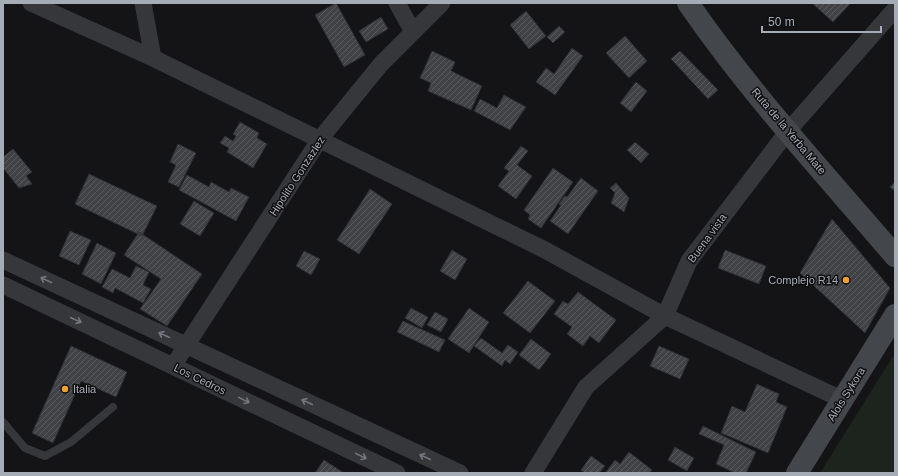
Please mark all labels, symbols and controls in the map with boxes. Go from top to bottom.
scale bar [762,8,881,34]
text: 50 m [768,15,795,29]
street label: Ruta de la Yerba Mate [749,85,829,177]
street label: Hipolito Gonzazlez [267,134,327,218]
street label: Buena vista [685,211,729,265]
place label: Complejo R14 [768,274,838,286]
marker: Complejo R14 [841,275,851,285]
one-way arrow [40,276,52,283]
one-way arrow [70,317,82,324]
one-way arrow [158,331,170,338]
street label: Los Cedros [172,361,228,397]
street label: Alois Sykora [825,364,868,423]
place label: Italia [73,383,97,395]
marker: Italia [60,384,70,394]
one-way arrow [238,397,250,404]
one-way arrow [301,398,313,405]
one-way arrow [355,453,367,460]
one-way arrow [419,453,431,460]

